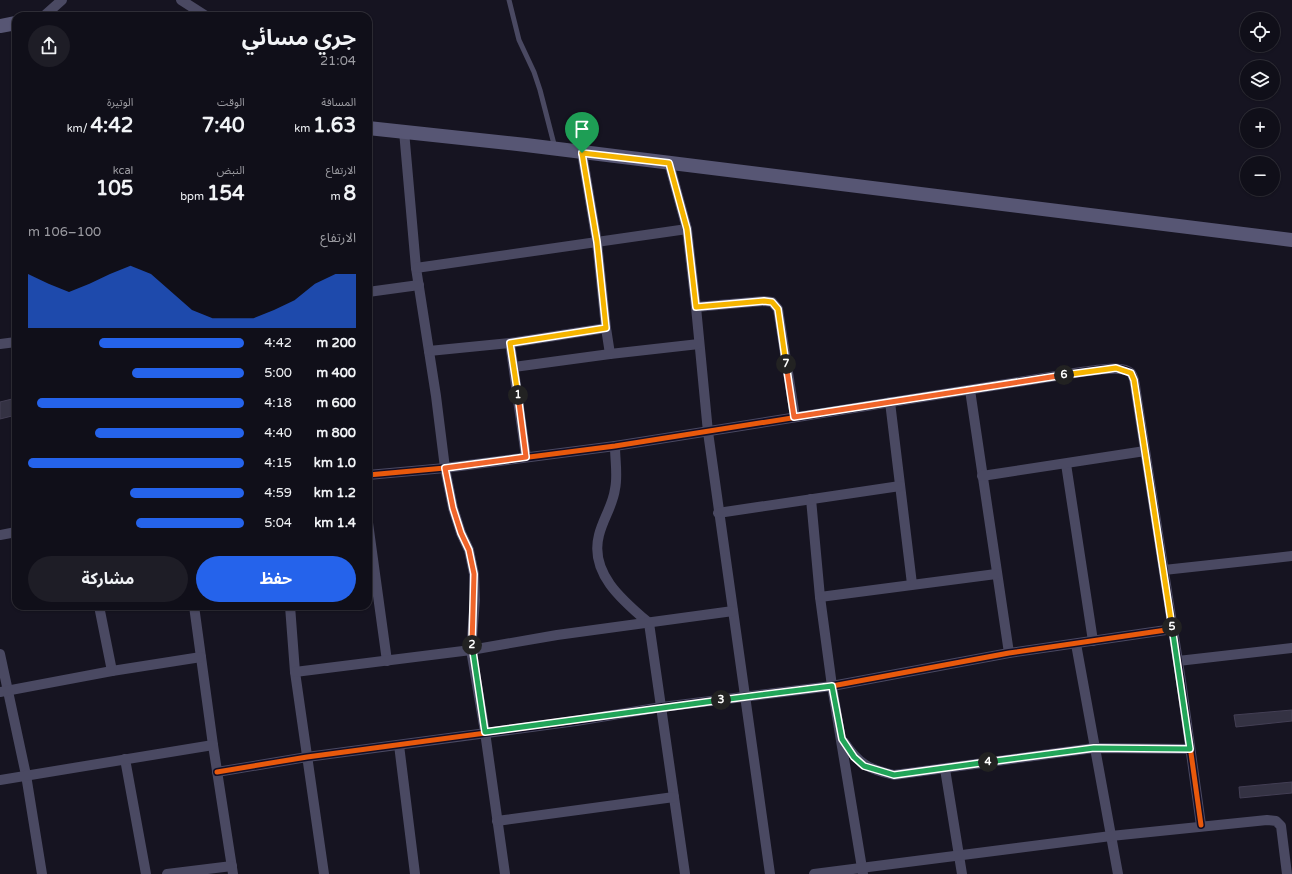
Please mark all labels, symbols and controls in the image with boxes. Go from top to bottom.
map controls [1240,12,1280,196]
button: locate [1240,12,1280,52]
button: share [28,25,70,67]
text: جري مسائي [242,25,356,51]
text: 21:04 [320,53,356,69]
button: layers [1240,60,1280,100]
text: الوتيرة [107,96,133,109]
text: الوقت [217,96,245,109]
text: المسافة [321,96,356,109]
button: + [1240,108,1280,148]
pin [565,112,599,153]
text: 4:42 [90,114,133,138]
text: 7:40 [202,114,245,138]
text: 1.63 [313,114,356,138]
icon: arrive [571,118,593,140]
text: /km [67,122,90,135]
text: km [294,122,313,135]
button: − [1240,156,1280,196]
text: kcal [113,164,133,177]
text: النبض [217,164,245,177]
text: الارتفاع [326,164,356,177]
text: 105 [96,177,133,201]
text: 154 [207,182,245,206]
text: 8 [343,182,356,206]
text: bpm [180,190,207,203]
text: m [330,190,343,203]
text: 100–106 m [28,224,101,240]
text: الارتفاع [320,230,356,246]
text: 4:42 [264,335,292,351]
text: 200 m [316,335,356,351]
pin: 7 [776,354,796,374]
text: 7 [783,357,789,370]
text: 5:00 [264,365,292,381]
text: 400 m [316,365,356,381]
pin: 6 [1054,365,1074,385]
text: 6 [1061,368,1067,381]
pin: 1 [508,385,528,405]
text: 1 [515,388,521,401]
text: 4:18 [264,395,292,411]
text: 600 m [316,395,356,411]
text: 4:40 [264,425,292,441]
text: 800 m [316,425,356,441]
text: 4:15 [264,455,292,471]
text: 1.0 km [314,455,356,471]
text: 4:59 [264,485,292,501]
text: 1.2 km [314,485,356,501]
text: 5:04 [264,515,292,531]
text: 1.4 km [314,515,356,531]
button: مشاركة [28,556,188,602]
button: حفظ [196,556,356,602]
pin: 5 [1162,617,1182,637]
text: 5 [1169,620,1175,633]
pin: 2 [462,635,482,655]
text: 2 [469,638,475,651]
pin: 3 [711,690,731,710]
text: 3 [718,693,724,706]
pin: 4 [978,752,998,772]
text: 4 [985,755,991,768]

